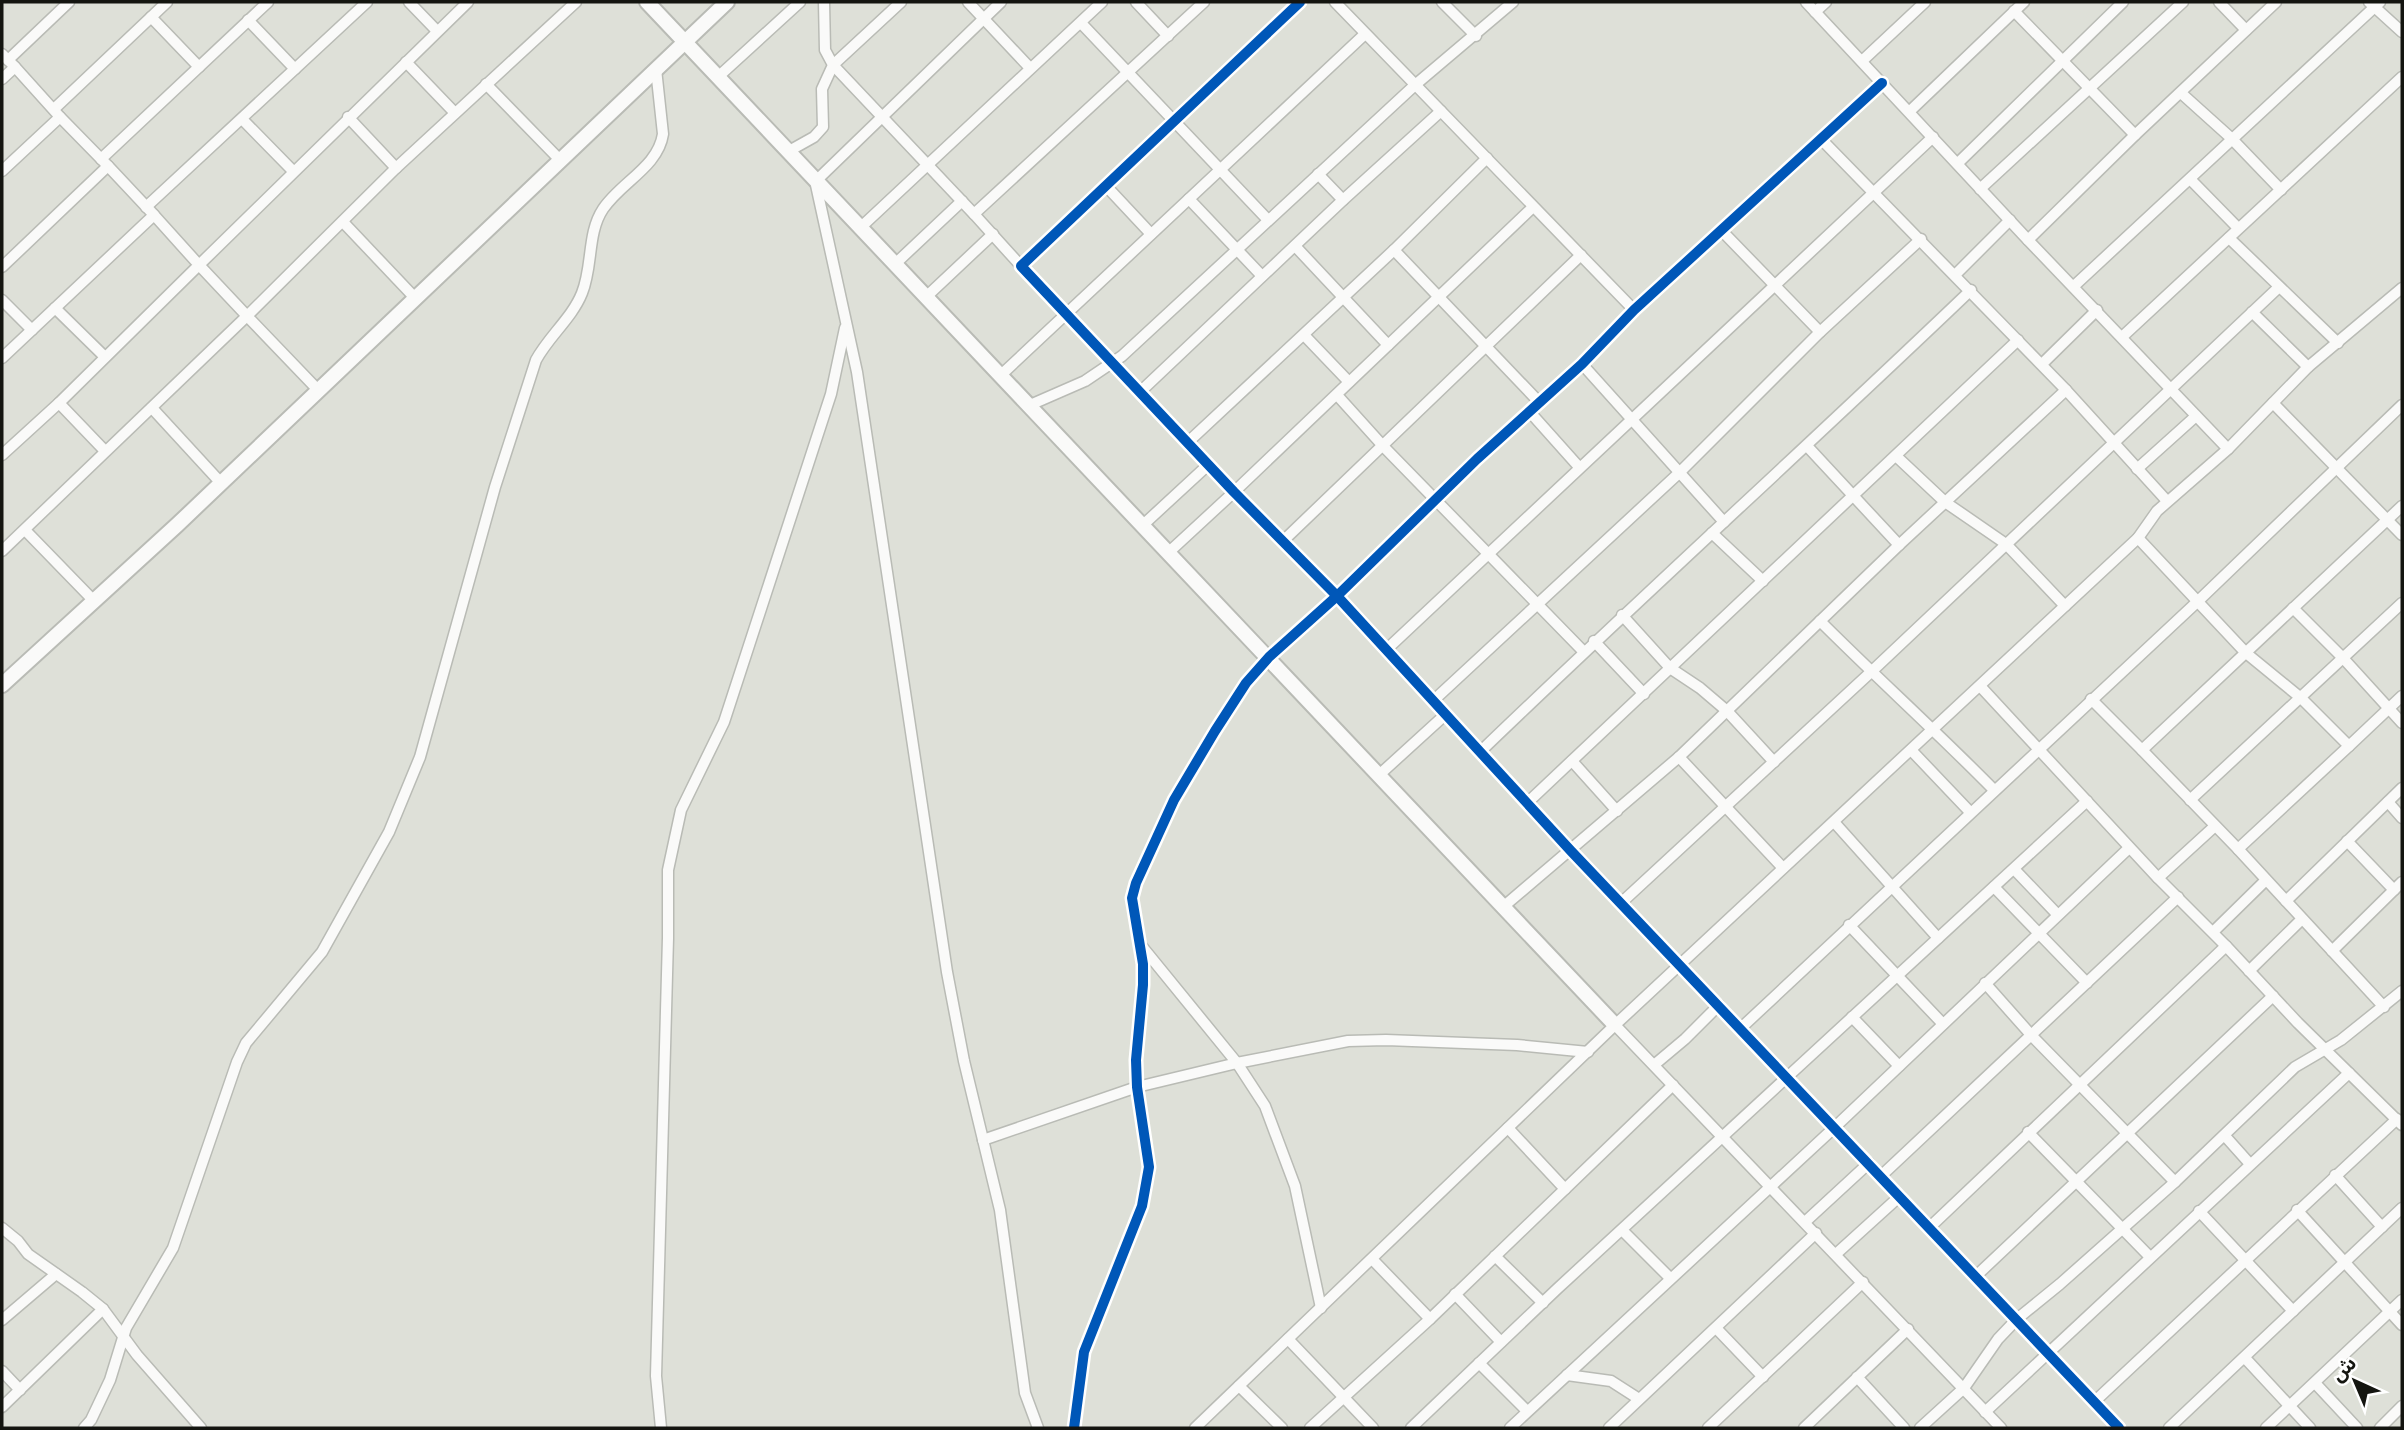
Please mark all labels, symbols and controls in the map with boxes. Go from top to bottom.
north arrow [2320,1346,2390,1416]
text: ش [2325,1351,2360,1386]

